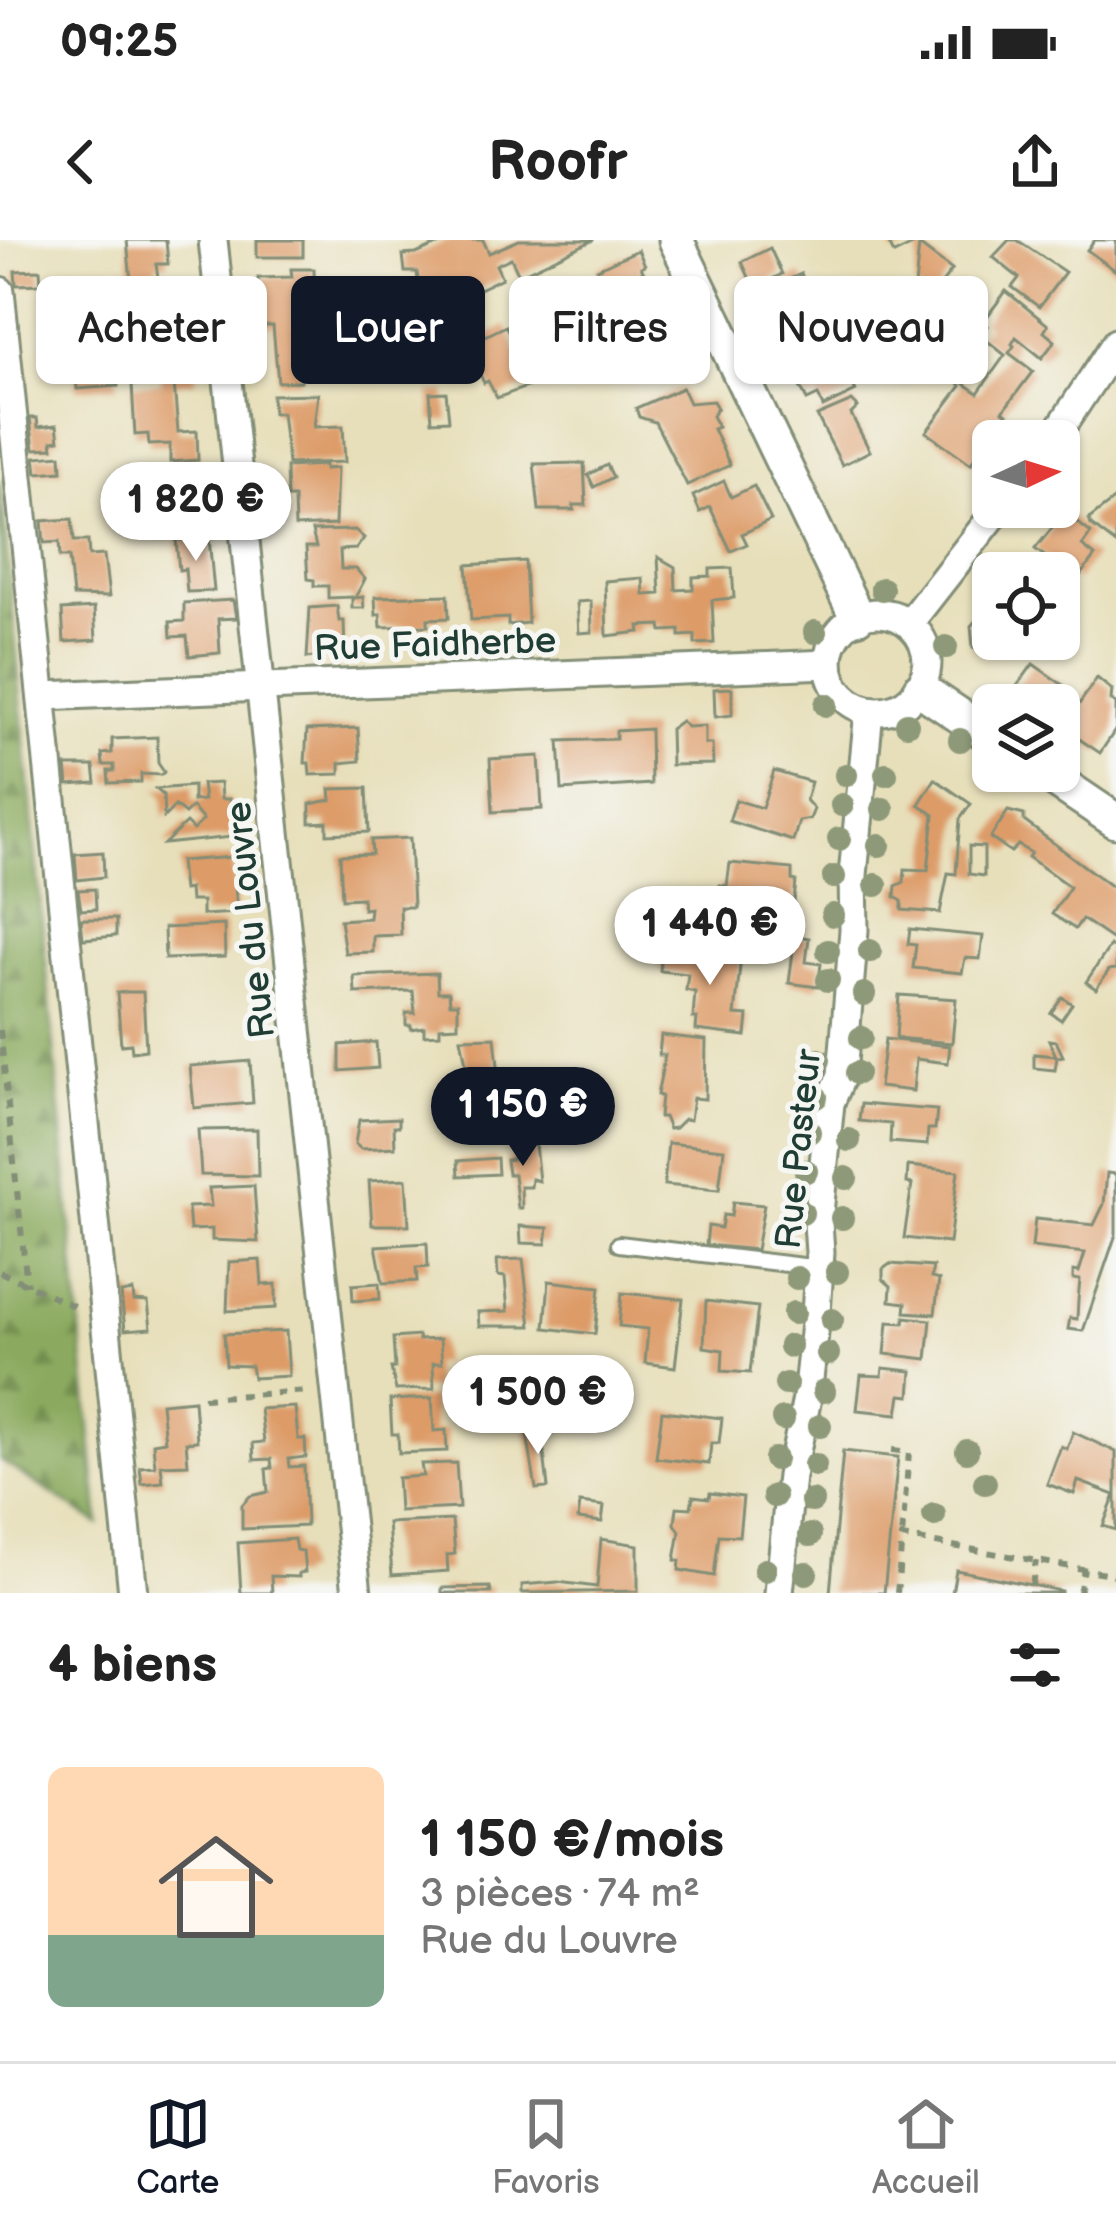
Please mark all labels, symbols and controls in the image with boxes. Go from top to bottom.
text: 09:25 [60,15,178,70]
icon: back [48,129,114,195]
icon: share [1002,129,1068,195]
text: Roofr [488,130,628,195]
chip: Acheter [36,276,267,384]
chip: Louer [291,276,485,384]
chip: Filtres [509,276,710,384]
chip: Nouveau [734,276,988,384]
north arrow [972,420,1080,528]
map controls [972,420,1080,792]
pin: 1 820 € [85,462,307,564]
text: 1 820 € [127,477,265,524]
button: locate [972,552,1080,660]
street label: Rue Faidherbe [313,620,557,671]
button: layers [972,684,1080,792]
street label: Rue du Louvre [218,799,285,1040]
pin: 1 440 € [599,886,821,988]
text: 1 440 € [641,901,779,948]
street label: Rue Pasteur [768,1046,831,1251]
pin: 1 150 € [412,1067,634,1169]
text: 1 150 € [458,1082,588,1129]
pin: 1 500 € [427,1355,649,1457]
text: 1 500 € [469,1370,607,1417]
icon: filters [1002,1632,1068,1698]
text: 4 biens [48,1635,217,1696]
text: 1 150 €/mois [420,1810,724,1871]
icon: home [144,1815,288,1959]
text: 3 pièces · 74 m² [420,1871,700,1918]
text: Rue du Louvre [420,1918,678,1965]
tab: Carte [136,2091,219,2203]
tab: Favoris [492,2091,600,2203]
tab: Accueil [872,2091,980,2203]

